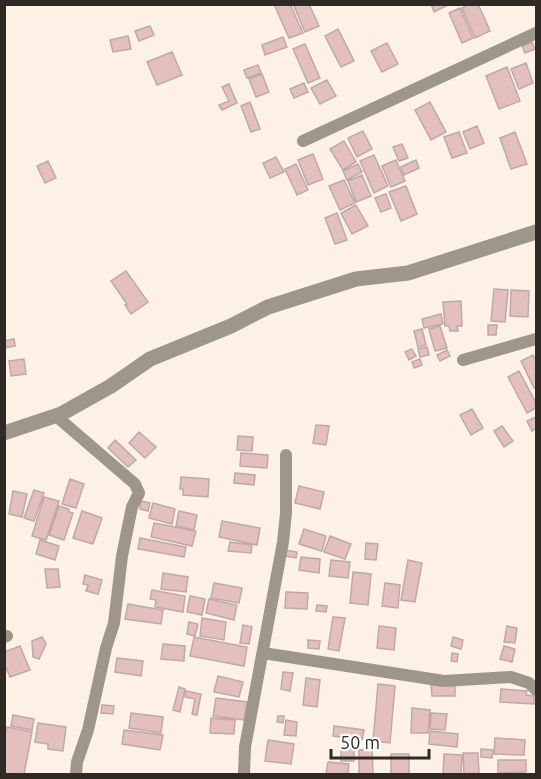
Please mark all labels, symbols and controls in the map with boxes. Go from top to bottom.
scale bar [331,722,428,760]
text: 50 m [340,732,380,752]

